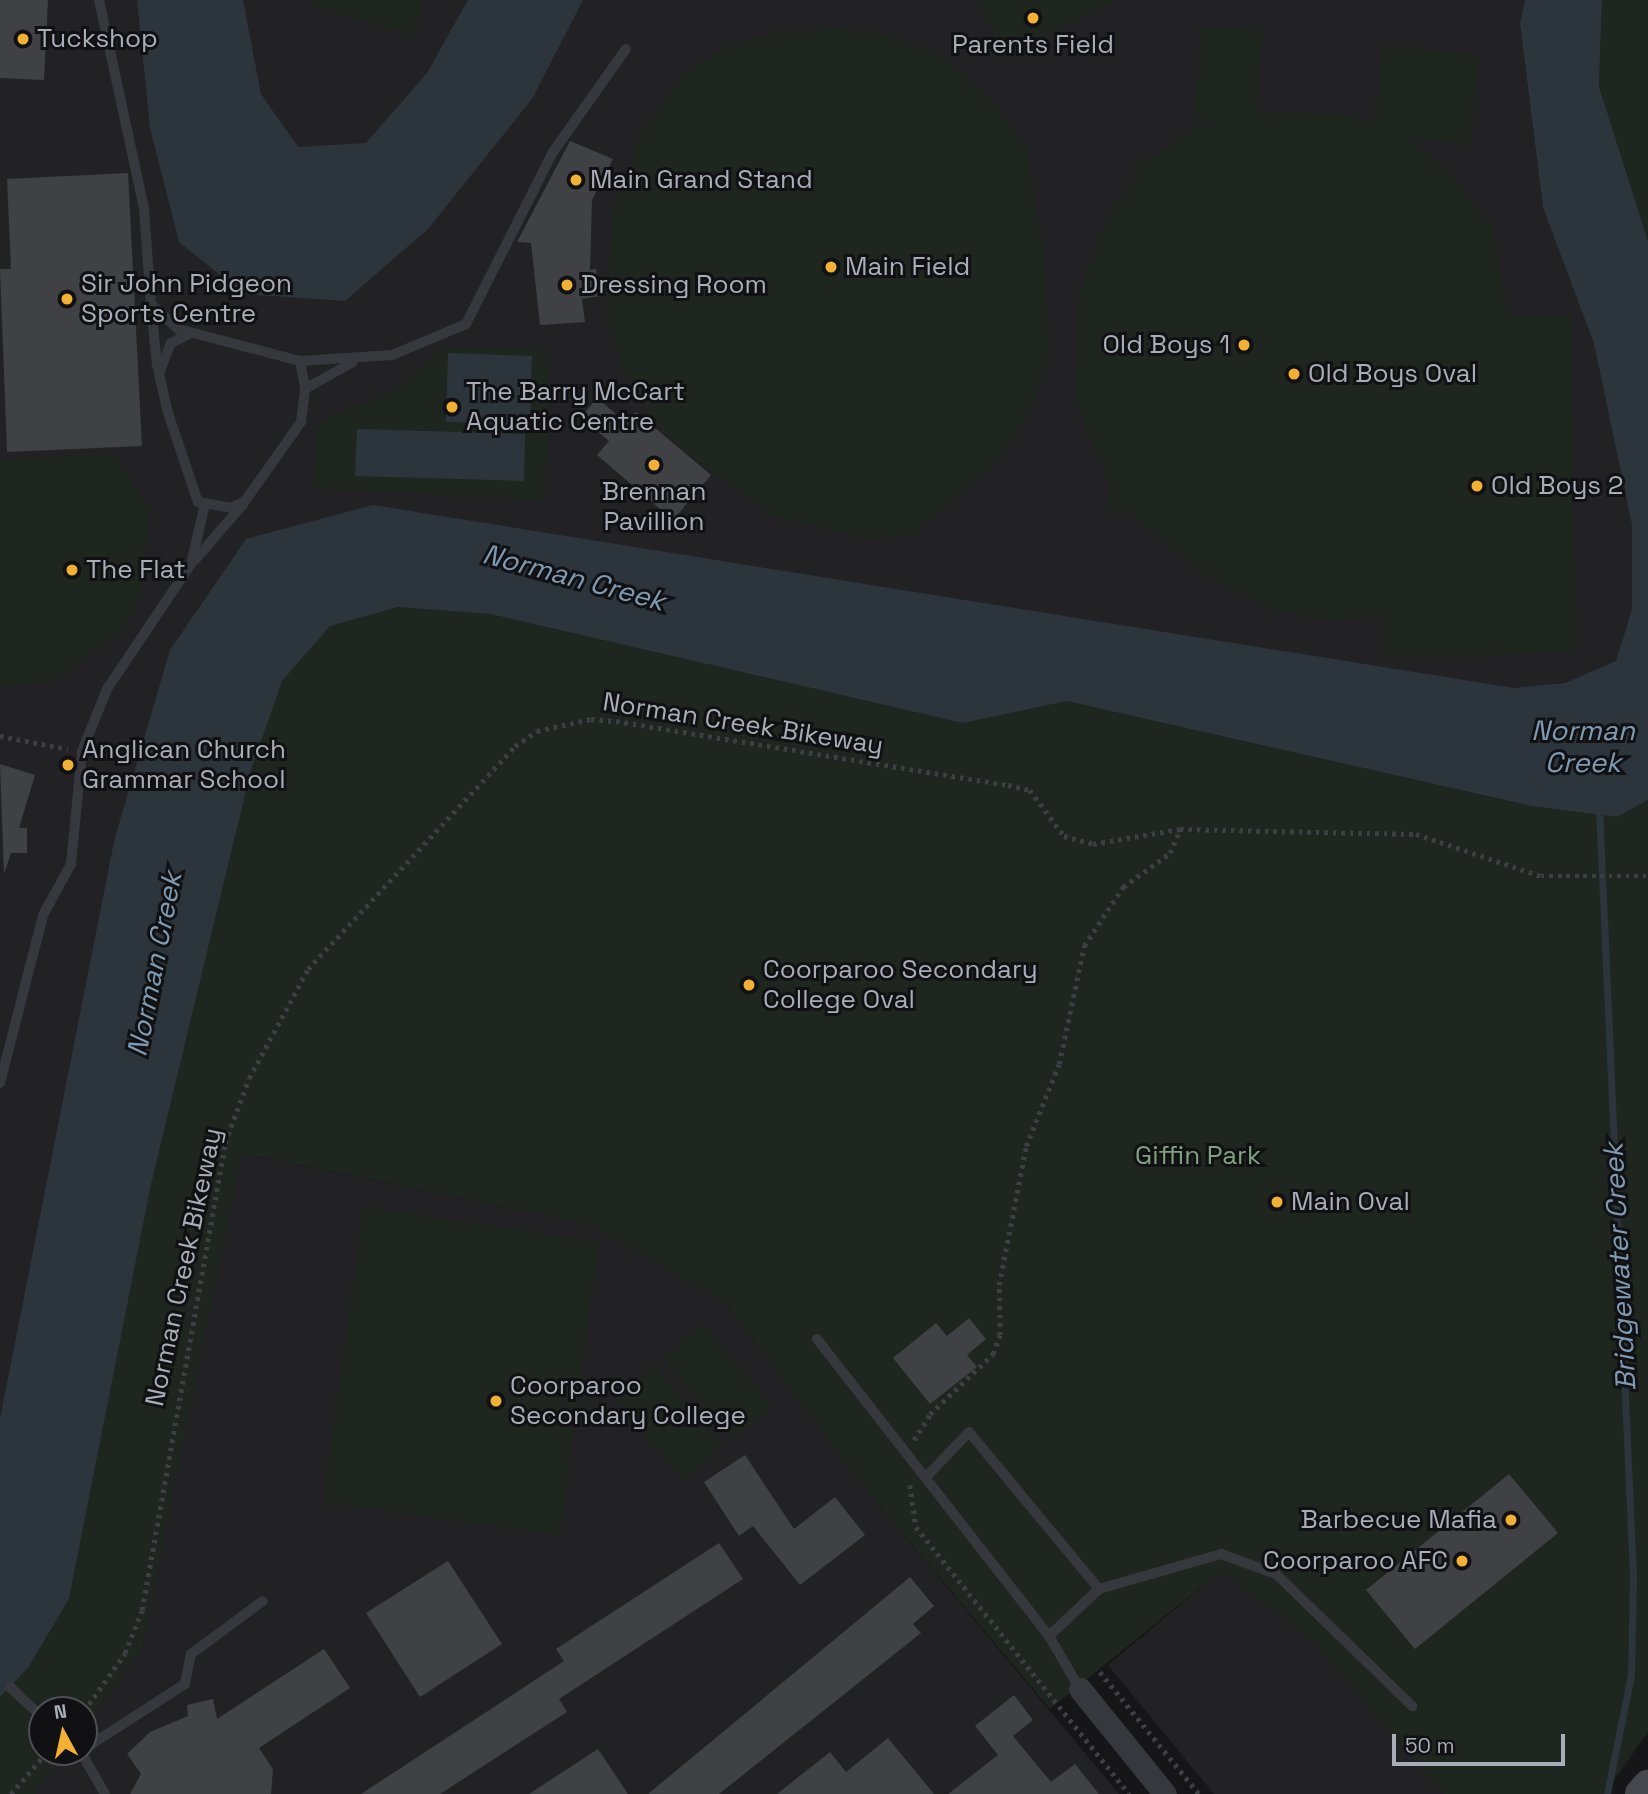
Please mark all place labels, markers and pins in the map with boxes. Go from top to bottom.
marker: Parents Field [1025,10,1041,26]
place label: Tuckshop [37,23,158,55]
place label: Parents Field [952,29,1114,61]
marker: Tuckshop [15,31,31,47]
place label: Main Grand Stand [590,164,813,196]
marker: Main Grand Stand [568,172,584,188]
place label: Main Field [845,251,970,283]
marker: Main Field [823,259,839,275]
place label: Sir John Pidgeon Sports Centre [81,268,292,330]
place label: Dressing Room [581,269,767,301]
marker: Dressing Room [559,277,575,293]
marker: Sir John Pidgeon Sports Centre [59,291,75,307]
place label: Old Boys 1 [1102,329,1230,361]
marker: Old Boys 1 [1236,337,1252,353]
place label: Old Boys Oval [1308,358,1477,390]
marker: Old Boys Oval [1286,366,1302,382]
place label: The Barry McCart Aquatic Centre [466,376,685,438]
marker: The Barry McCart Aquatic Centre [444,399,460,415]
marker: Brennan Pavillion [646,457,662,473]
place label: Old Boys 2 [1491,470,1623,502]
place label: Brennan Pavillion [602,476,706,538]
marker: Old Boys 2 [1469,478,1485,494]
place label: The Flat [86,554,186,586]
marker: The Flat [64,562,80,578]
place label: Anglican Church Grammar School [82,734,286,796]
marker: Anglican Church Grammar School [60,757,76,773]
place label: Coorparoo Secondary College Oval [763,954,1038,1016]
marker: Coorparoo Secondary College Oval [741,977,757,993]
place label: Main Oval [1291,1186,1410,1218]
marker: Main Oval [1269,1194,1285,1210]
place label: Coorparoo Secondary College [510,1370,746,1432]
marker: Coorparoo Secondary College [488,1393,504,1409]
place label: Barbecue Mafia [1301,1504,1497,1536]
marker: Barbecue Mafia [1503,1512,1519,1528]
place label: Coorparoo AFC [1263,1545,1448,1577]
marker: Coorparoo AFC [1454,1553,1470,1569]

